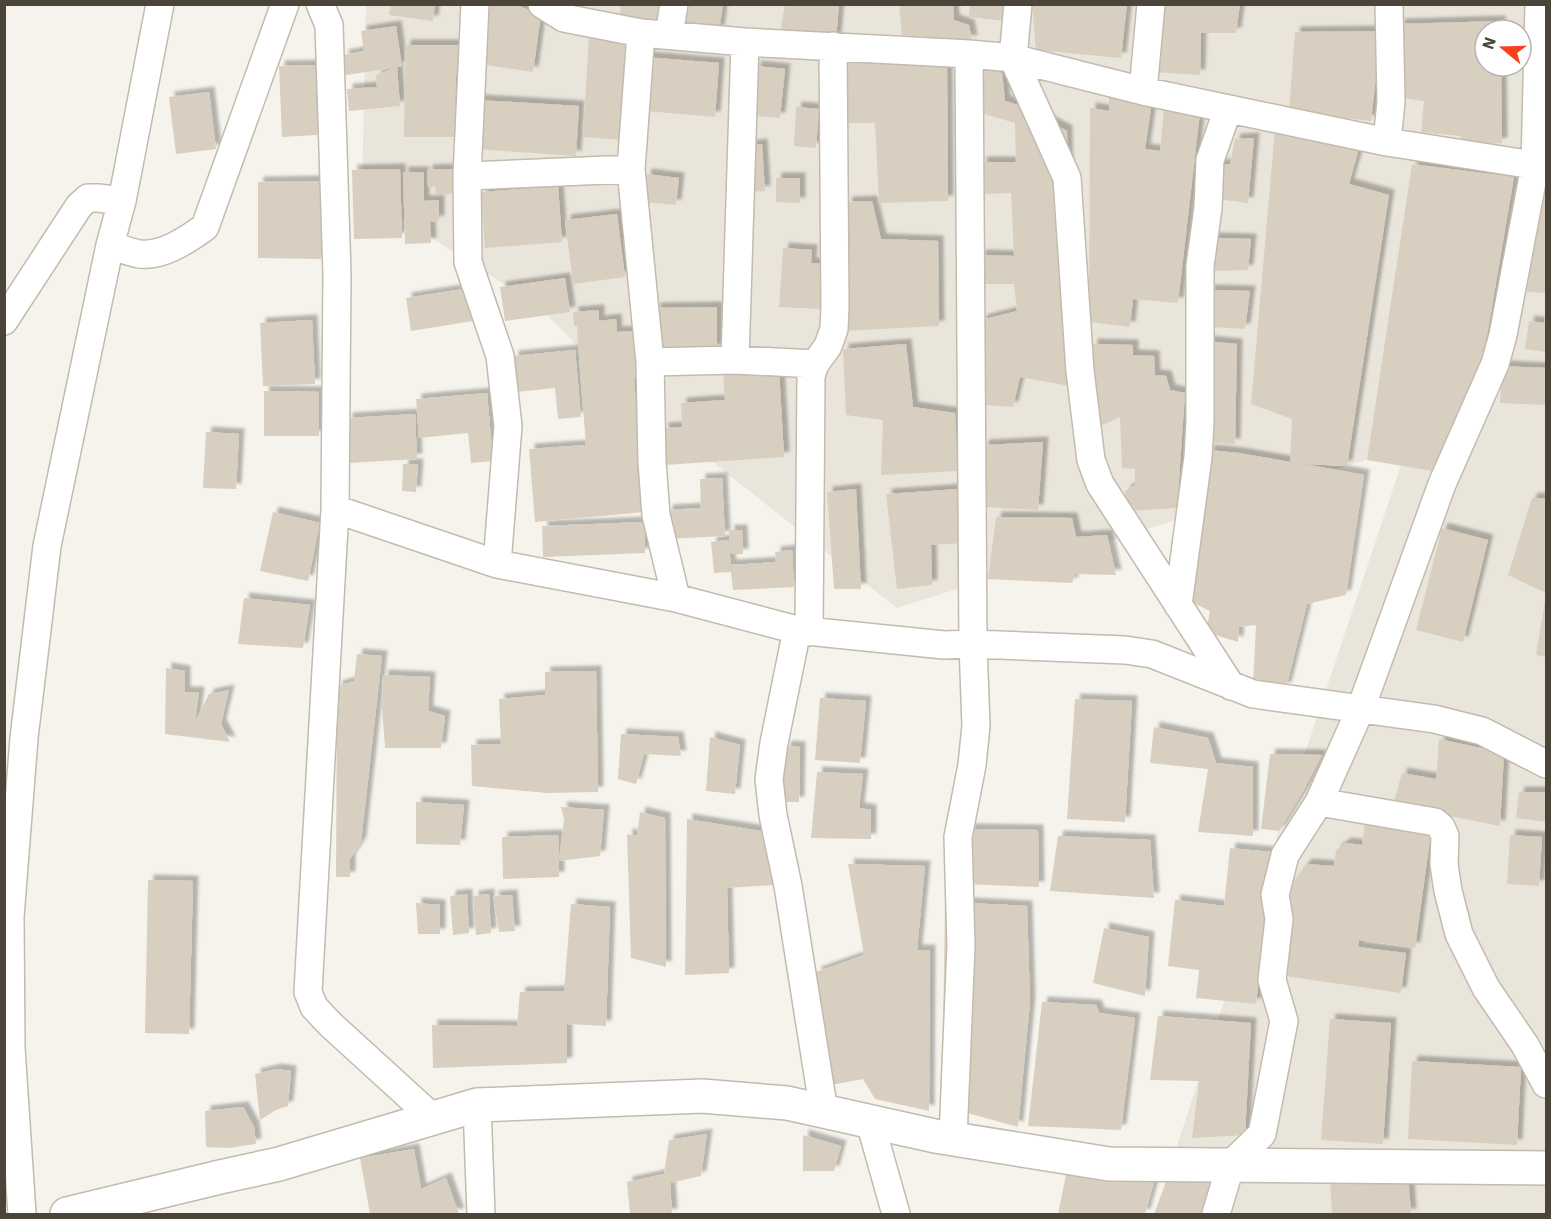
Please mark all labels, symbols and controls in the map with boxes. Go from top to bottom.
north arrow [1473,18,1533,78]
text: N [1477,34,1500,52]

